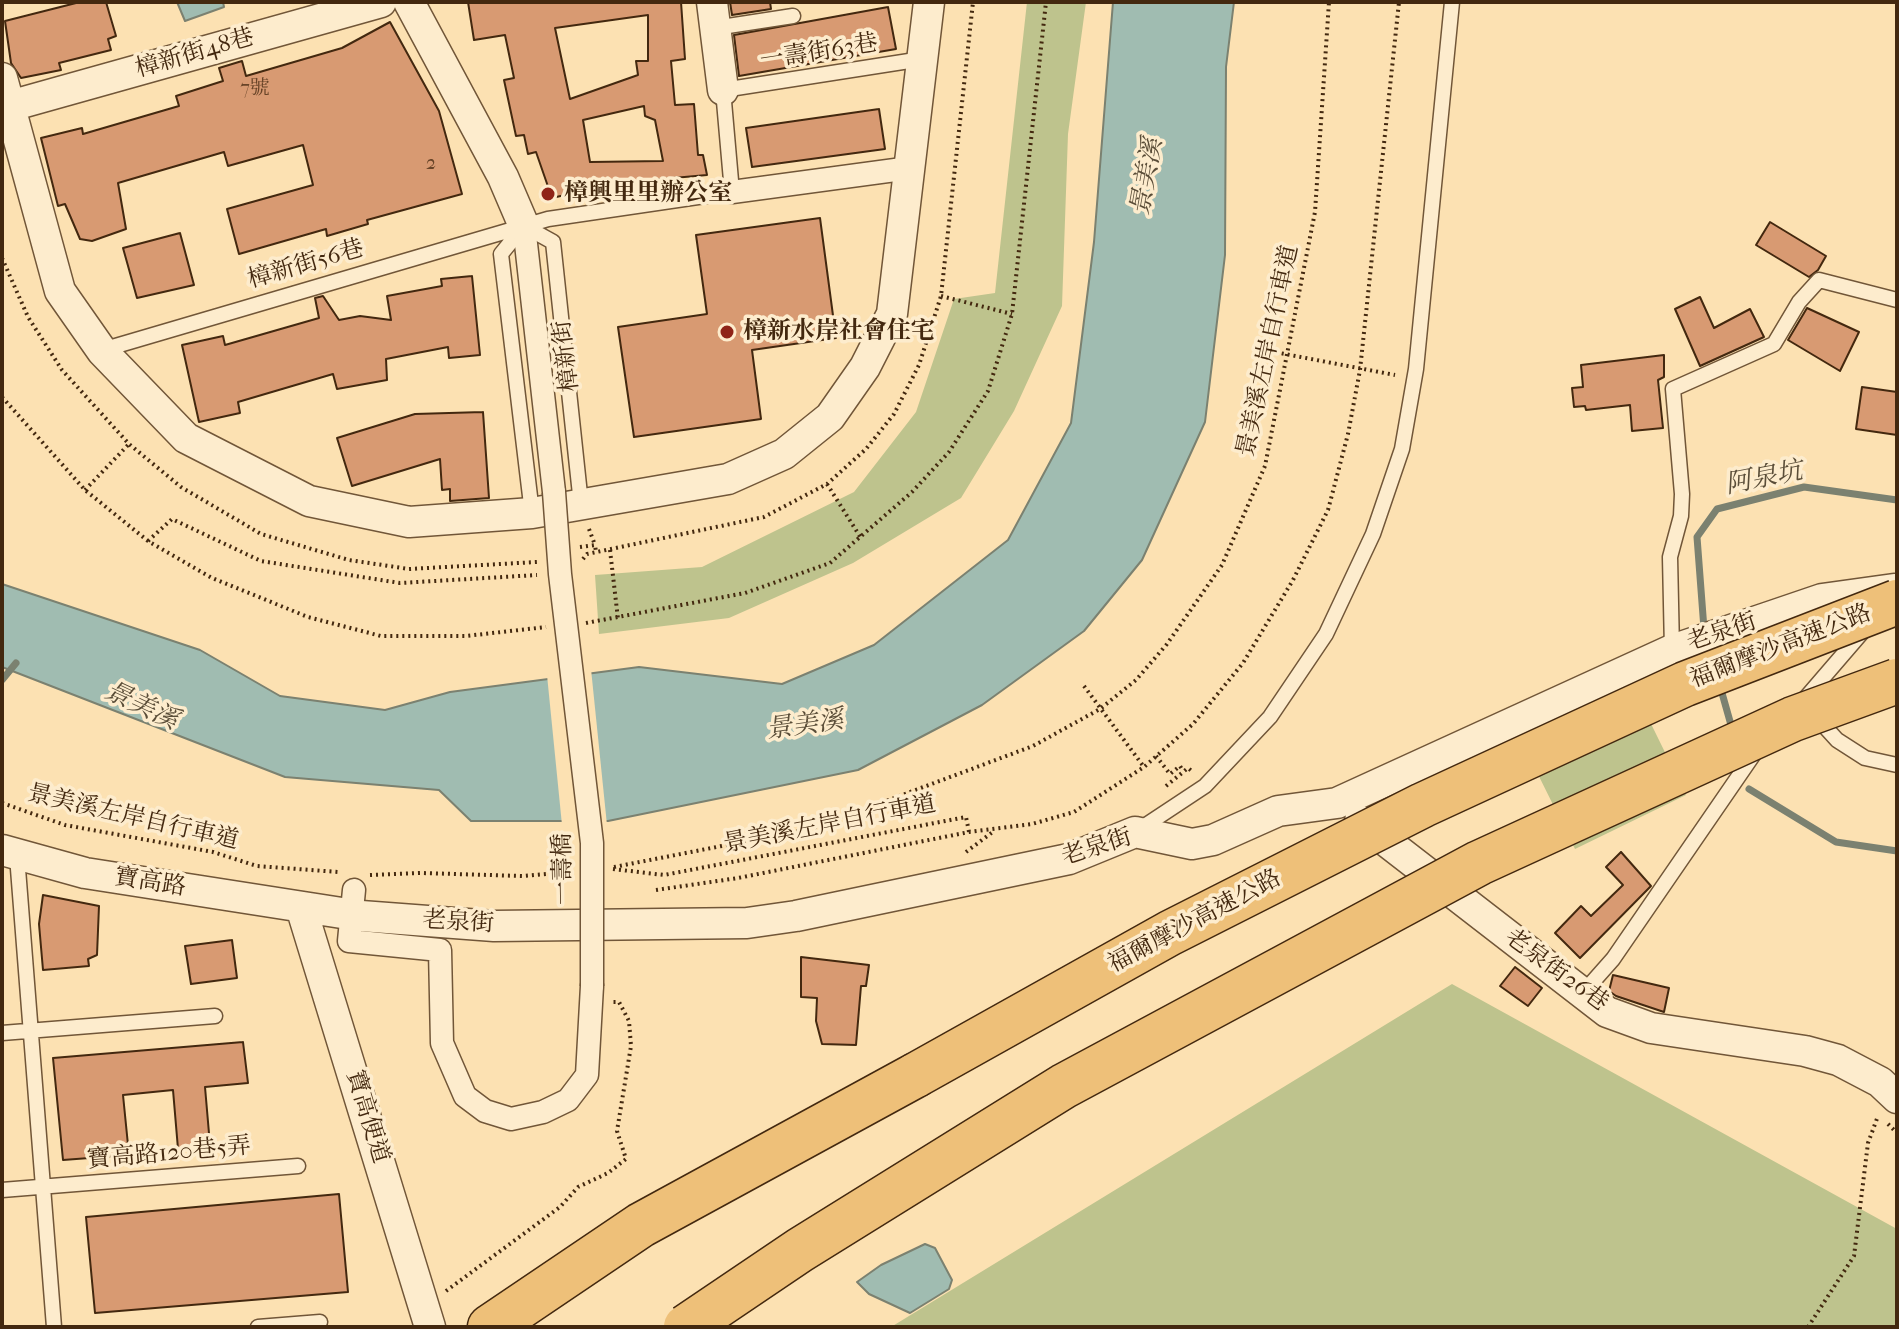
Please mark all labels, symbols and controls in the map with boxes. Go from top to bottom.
street label: 樟新街48巷 [132,23,258,85]
street label: 一壽街63巷 [758,29,880,77]
house number: 7號 [240,77,270,101]
water label: 景美溪 [1126,136,1170,218]
house number: 2 [426,152,436,176]
place label: 樟興里里辦公室 [564,180,732,208]
marker: 樟興里里辦公室 [539,185,557,203]
street label: 樟新街56巷 [245,235,367,295]
street label: 景美溪左岸自行車道 [1232,242,1306,460]
place label: 樟新水岸社會住宅 [743,318,935,346]
street label: 樟新街 [548,319,586,393]
marker: 樟新水岸社會住宅 [718,323,736,341]
water label: 阿泉坑 [1723,456,1805,502]
street label: 福爾摩沙高速公路 [1686,599,1876,695]
street label: 老泉街 [1683,608,1761,658]
water label: 景美溪 [99,676,183,738]
water label: 景美溪 [764,705,846,747]
street label: 景美溪左岸自行車道 [25,780,241,856]
street label: 景美溪左岸自行車道 [721,790,939,860]
street label: 老泉街 [1058,823,1136,873]
street label: 一壽橋 [549,833,579,905]
street label: 寶高路 [112,863,188,903]
street label: 福爾摩沙高速公路 [1103,864,1287,980]
street label: 老泉街 [421,907,495,939]
street label: 老泉街26巷 [1498,924,1614,1018]
street label: 寶高便道 [339,1067,395,1167]
street label: 寶高路120巷5弄 [86,1132,252,1176]

